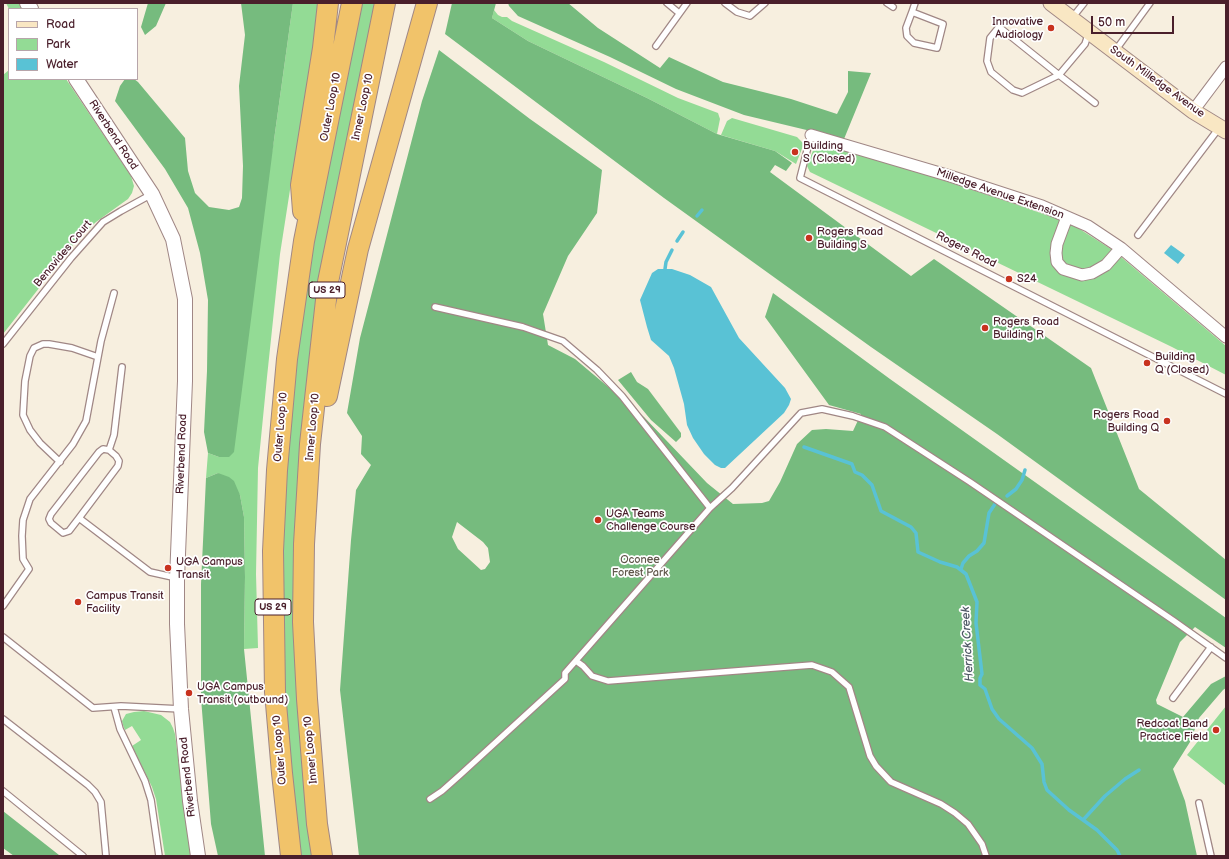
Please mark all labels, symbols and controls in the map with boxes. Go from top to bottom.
legend [8,8,138,80]
scale bar [1093,8,1176,34]
place label: Innovative Audiology [992,15,1043,41]
text: 50 m [1098,15,1125,30]
text: Road [46,17,75,32]
marker: Innovative Audiology [1046,23,1056,33]
text: Park [46,37,70,52]
street label: South Milledge Avenue [1107,43,1207,121]
text: Water [46,57,78,72]
street label: Outer Loop 10 [318,72,344,142]
street label: Inner Loop 10 [349,72,377,142]
street label: Riverbend Road [86,98,140,172]
place label: Building S (Closed) [803,139,855,165]
marker: Building S (Closed) [790,147,800,157]
street label: Milledge Avenue Extension [934,166,1066,222]
street label: Benavides Court [31,218,95,290]
place label: Rogers Road Building S [817,225,883,251]
street label: Rogers Road [934,229,998,271]
marker: Rogers Road Building S [804,233,814,243]
place label: S24 [1017,272,1037,286]
marker: S24 [1004,274,1014,284]
road number: US 29 [309,282,345,298]
place label: Rogers Road Building R [993,315,1059,341]
marker: Rogers Road Building R [980,323,990,333]
place label: Building Q (Closed) [1155,350,1209,376]
marker: Building Q (Closed) [1142,358,1152,368]
street label: Outer Loop 10 [271,392,291,462]
street label: Inner Loop 10 [303,393,323,461]
place label: Rogers Road Building Q [1093,408,1159,434]
street label: Riverbend Road [174,414,190,494]
marker: Rogers Road Building Q [1162,416,1172,426]
place label: UGA Teams Challenge Course [606,507,696,533]
marker: UGA Teams Challenge Course [593,515,603,525]
park label: Oconee Forest Park [612,553,668,579]
place label: UGA Campus Transit [176,555,243,581]
marker: UGA Campus Transit [163,563,173,573]
place label: Campus Transit Facility [86,589,164,615]
marker: Campus Transit Facility [73,597,83,607]
road number: US 29 [255,599,291,615]
water label: Herrick Creek [959,606,977,682]
place label: UGA Campus Transit (outbound) [197,680,288,706]
marker: UGA Campus Transit (outbound) [184,688,194,698]
street label: Outer Loop 10 [270,715,290,785]
street label: Inner Loop 10 [301,716,321,784]
place label: Redcoat Band Practice Field [1136,717,1208,743]
marker: Redcoat Band Practice Field [1211,725,1221,735]
street label: Riverbend Road [177,736,199,818]

